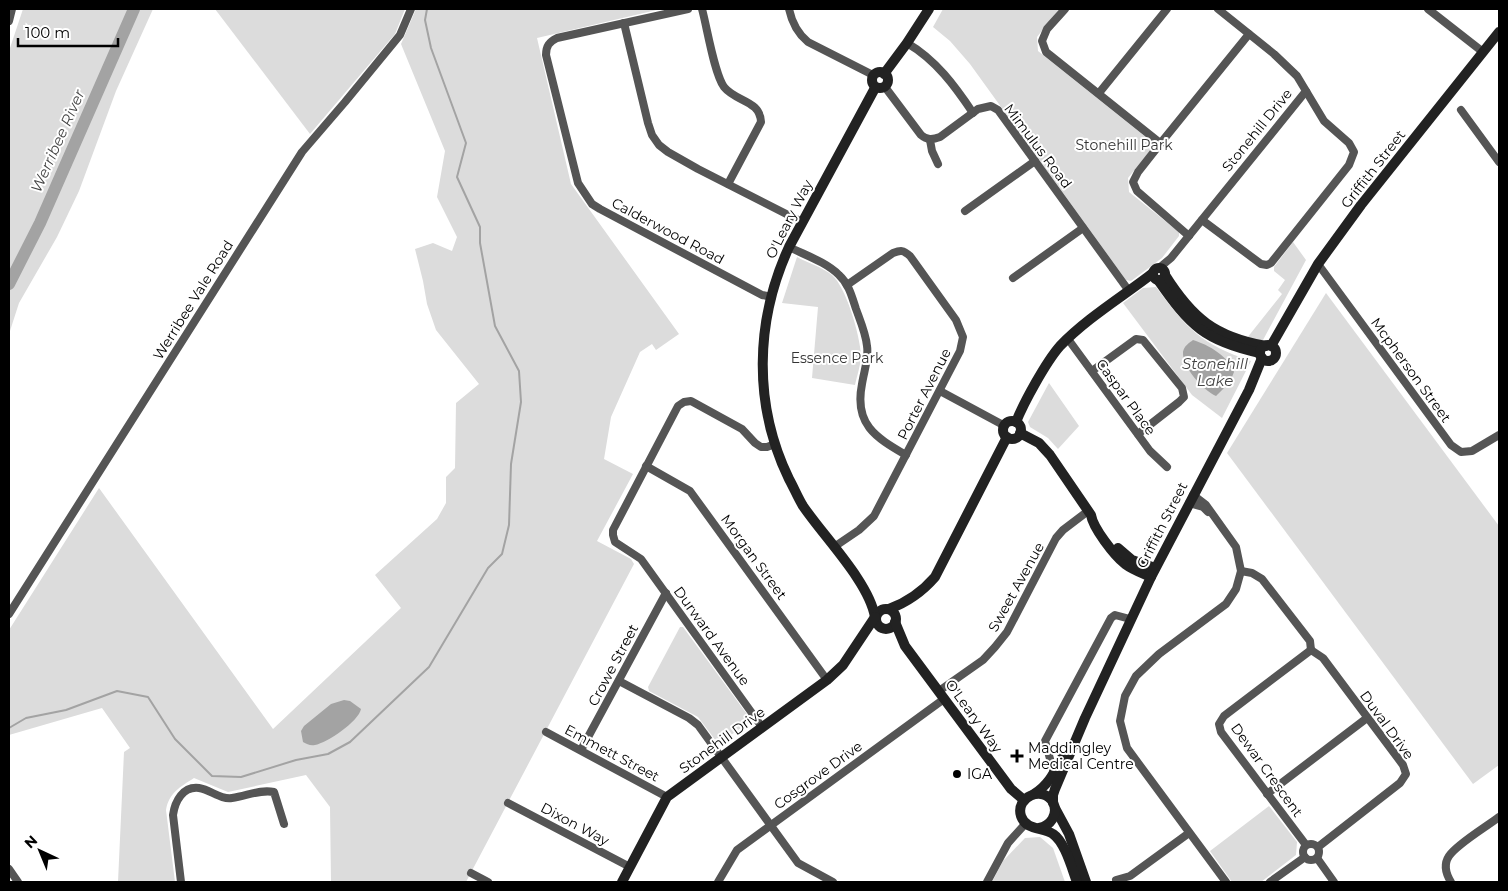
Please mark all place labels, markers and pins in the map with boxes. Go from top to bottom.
place label: Maddingley Medical Centre [1028,739,1134,773]
marker: Maddingley Medical Centre [1010,749,1024,763]
place label: IGA [967,765,993,783]
marker: IGA [951,768,963,780]

